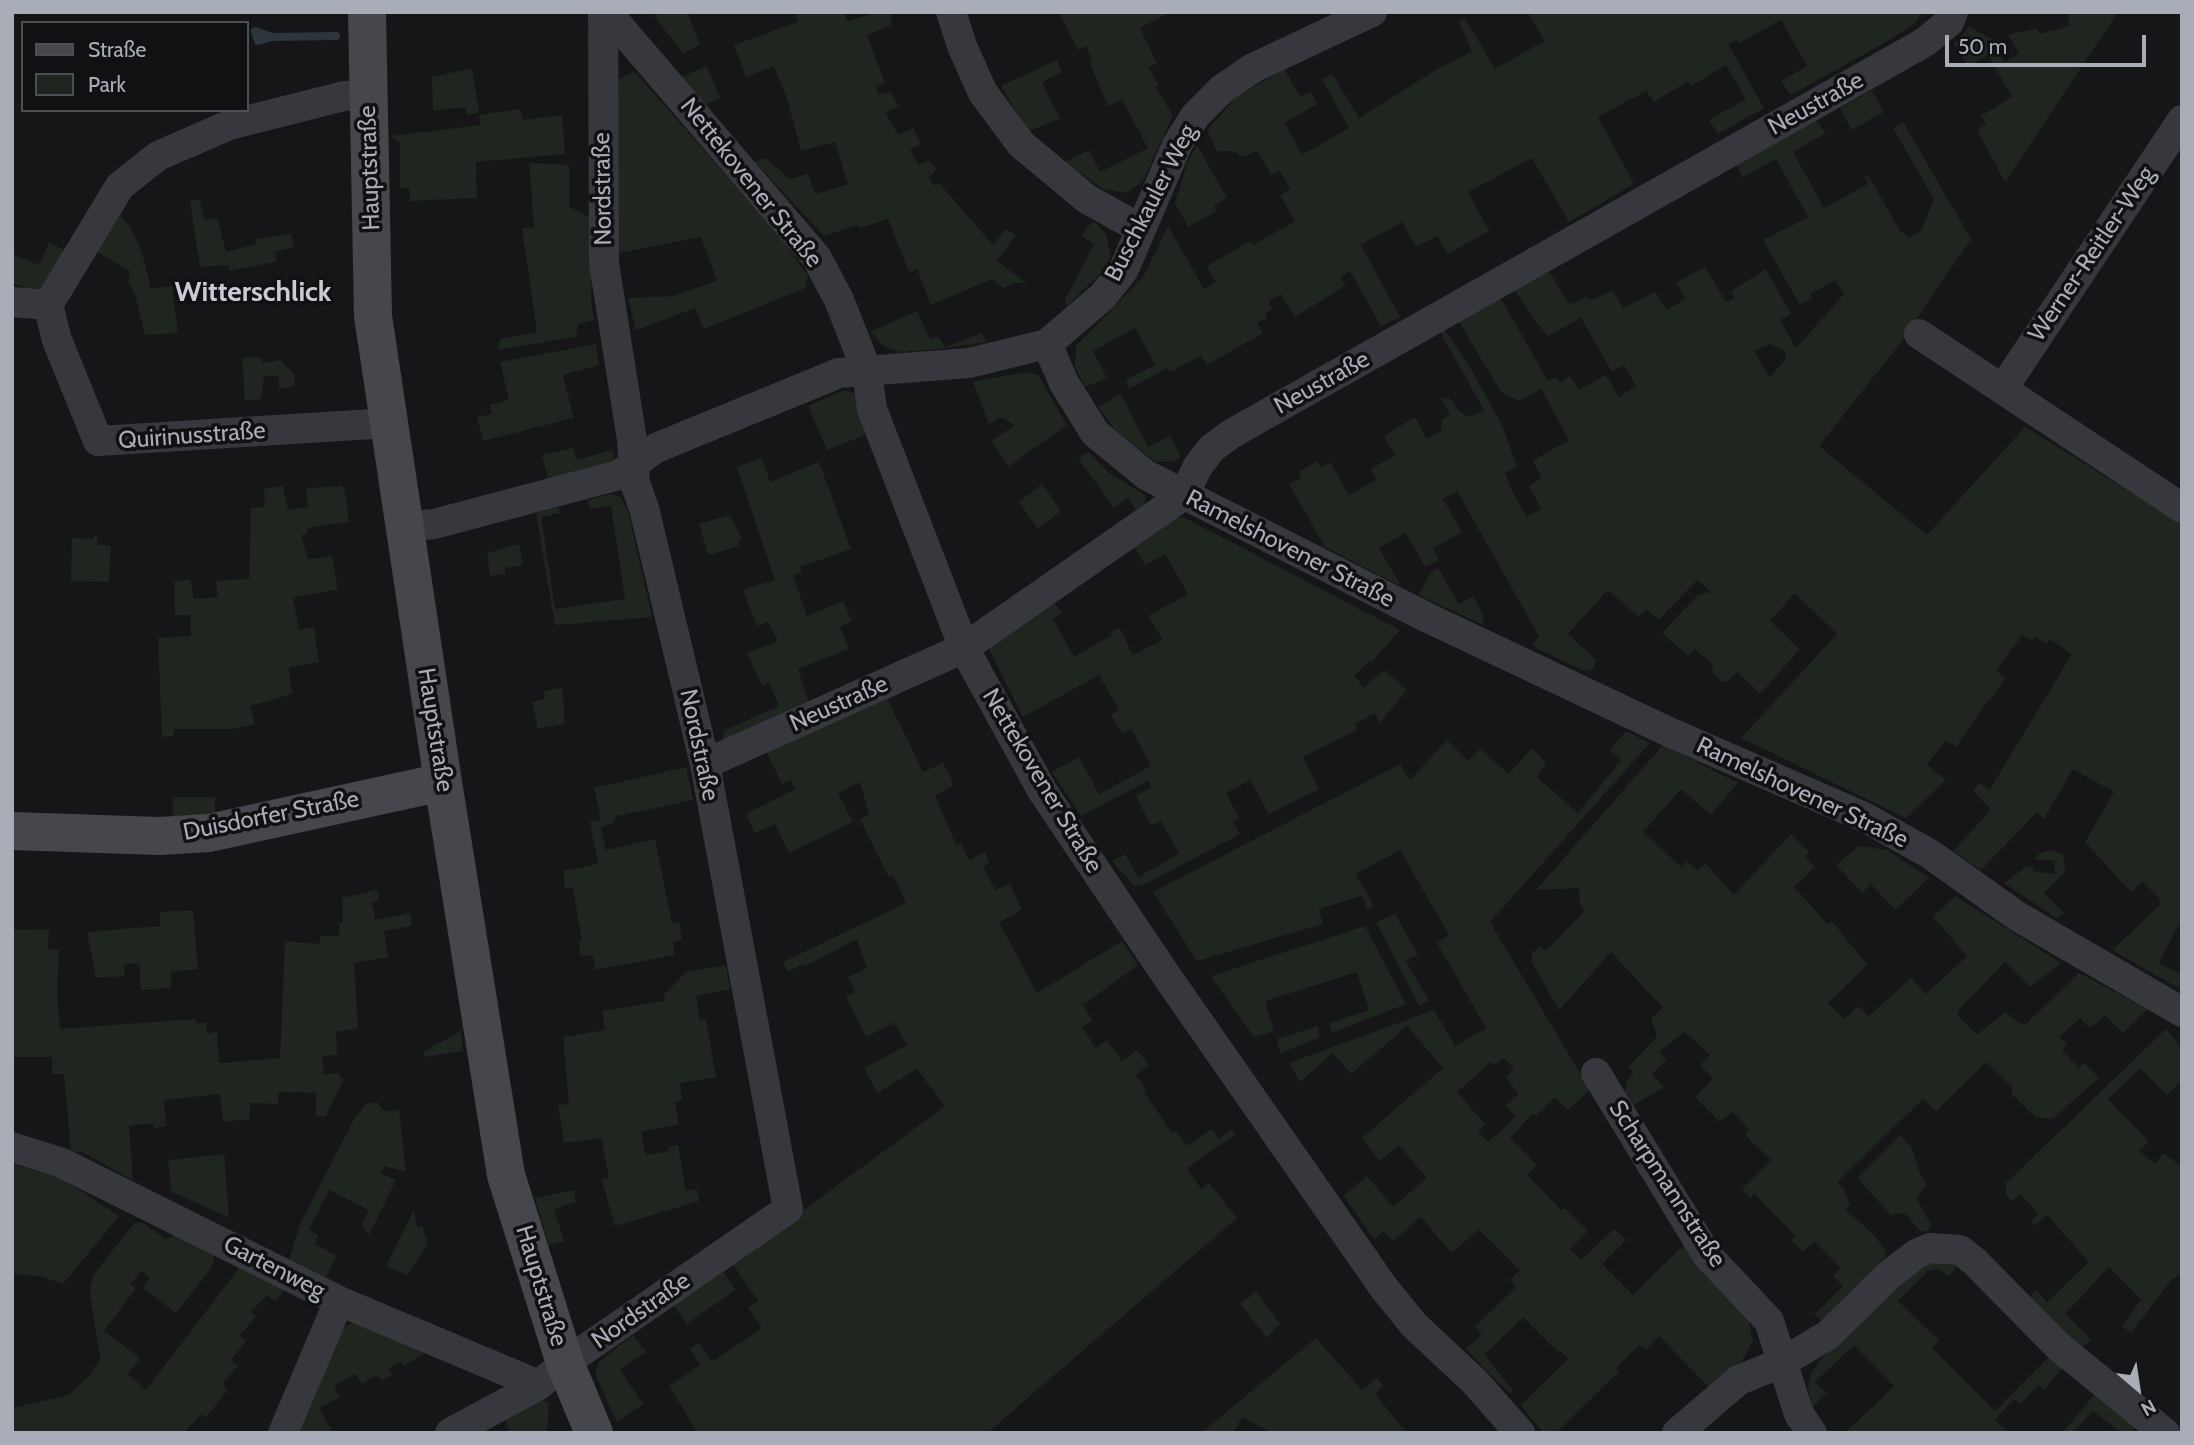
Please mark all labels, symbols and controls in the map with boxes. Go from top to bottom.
legend [21,21,248,112]
scale bar [1949,21,2150,65]
text: 50 m [1958,34,2007,59]
text: Straße [88,37,146,62]
street label: Neustraße [1763,66,1869,142]
text: Park [88,72,126,97]
street label: Nettekovener Straße [674,92,828,274]
street label: Hauptstraße [353,105,387,231]
street label: Buschkauler Weg [1099,120,1203,286]
street label: Nordstraße [588,132,618,246]
street label: Werner-Reitler-Weg [2023,161,2161,347]
district label: Witterschlick [175,276,331,310]
street label: Neustraße [1269,345,1375,421]
street label: Quirinusstraße [117,416,267,456]
street label: Ramelshovener Straße [1181,484,1399,614]
street label: Hauptstraße [411,666,459,794]
street label: Neustraße [785,670,893,738]
street label: Nettekovener Straße [976,684,1108,878]
street label: Nordstraße [673,687,725,803]
street label: Ramelshovener Straße [1692,731,1912,855]
street label: Duisdorfer Straße [181,785,361,847]
street label: Scharpmannstraße [1602,1095,1732,1273]
street label: Hauptstraße [509,1222,573,1350]
street label: Gartenweg [218,1230,330,1306]
street label: Nordstraße [586,1267,696,1355]
north arrow [2103,1354,2173,1424]
text: N [2137,1394,2160,1421]

